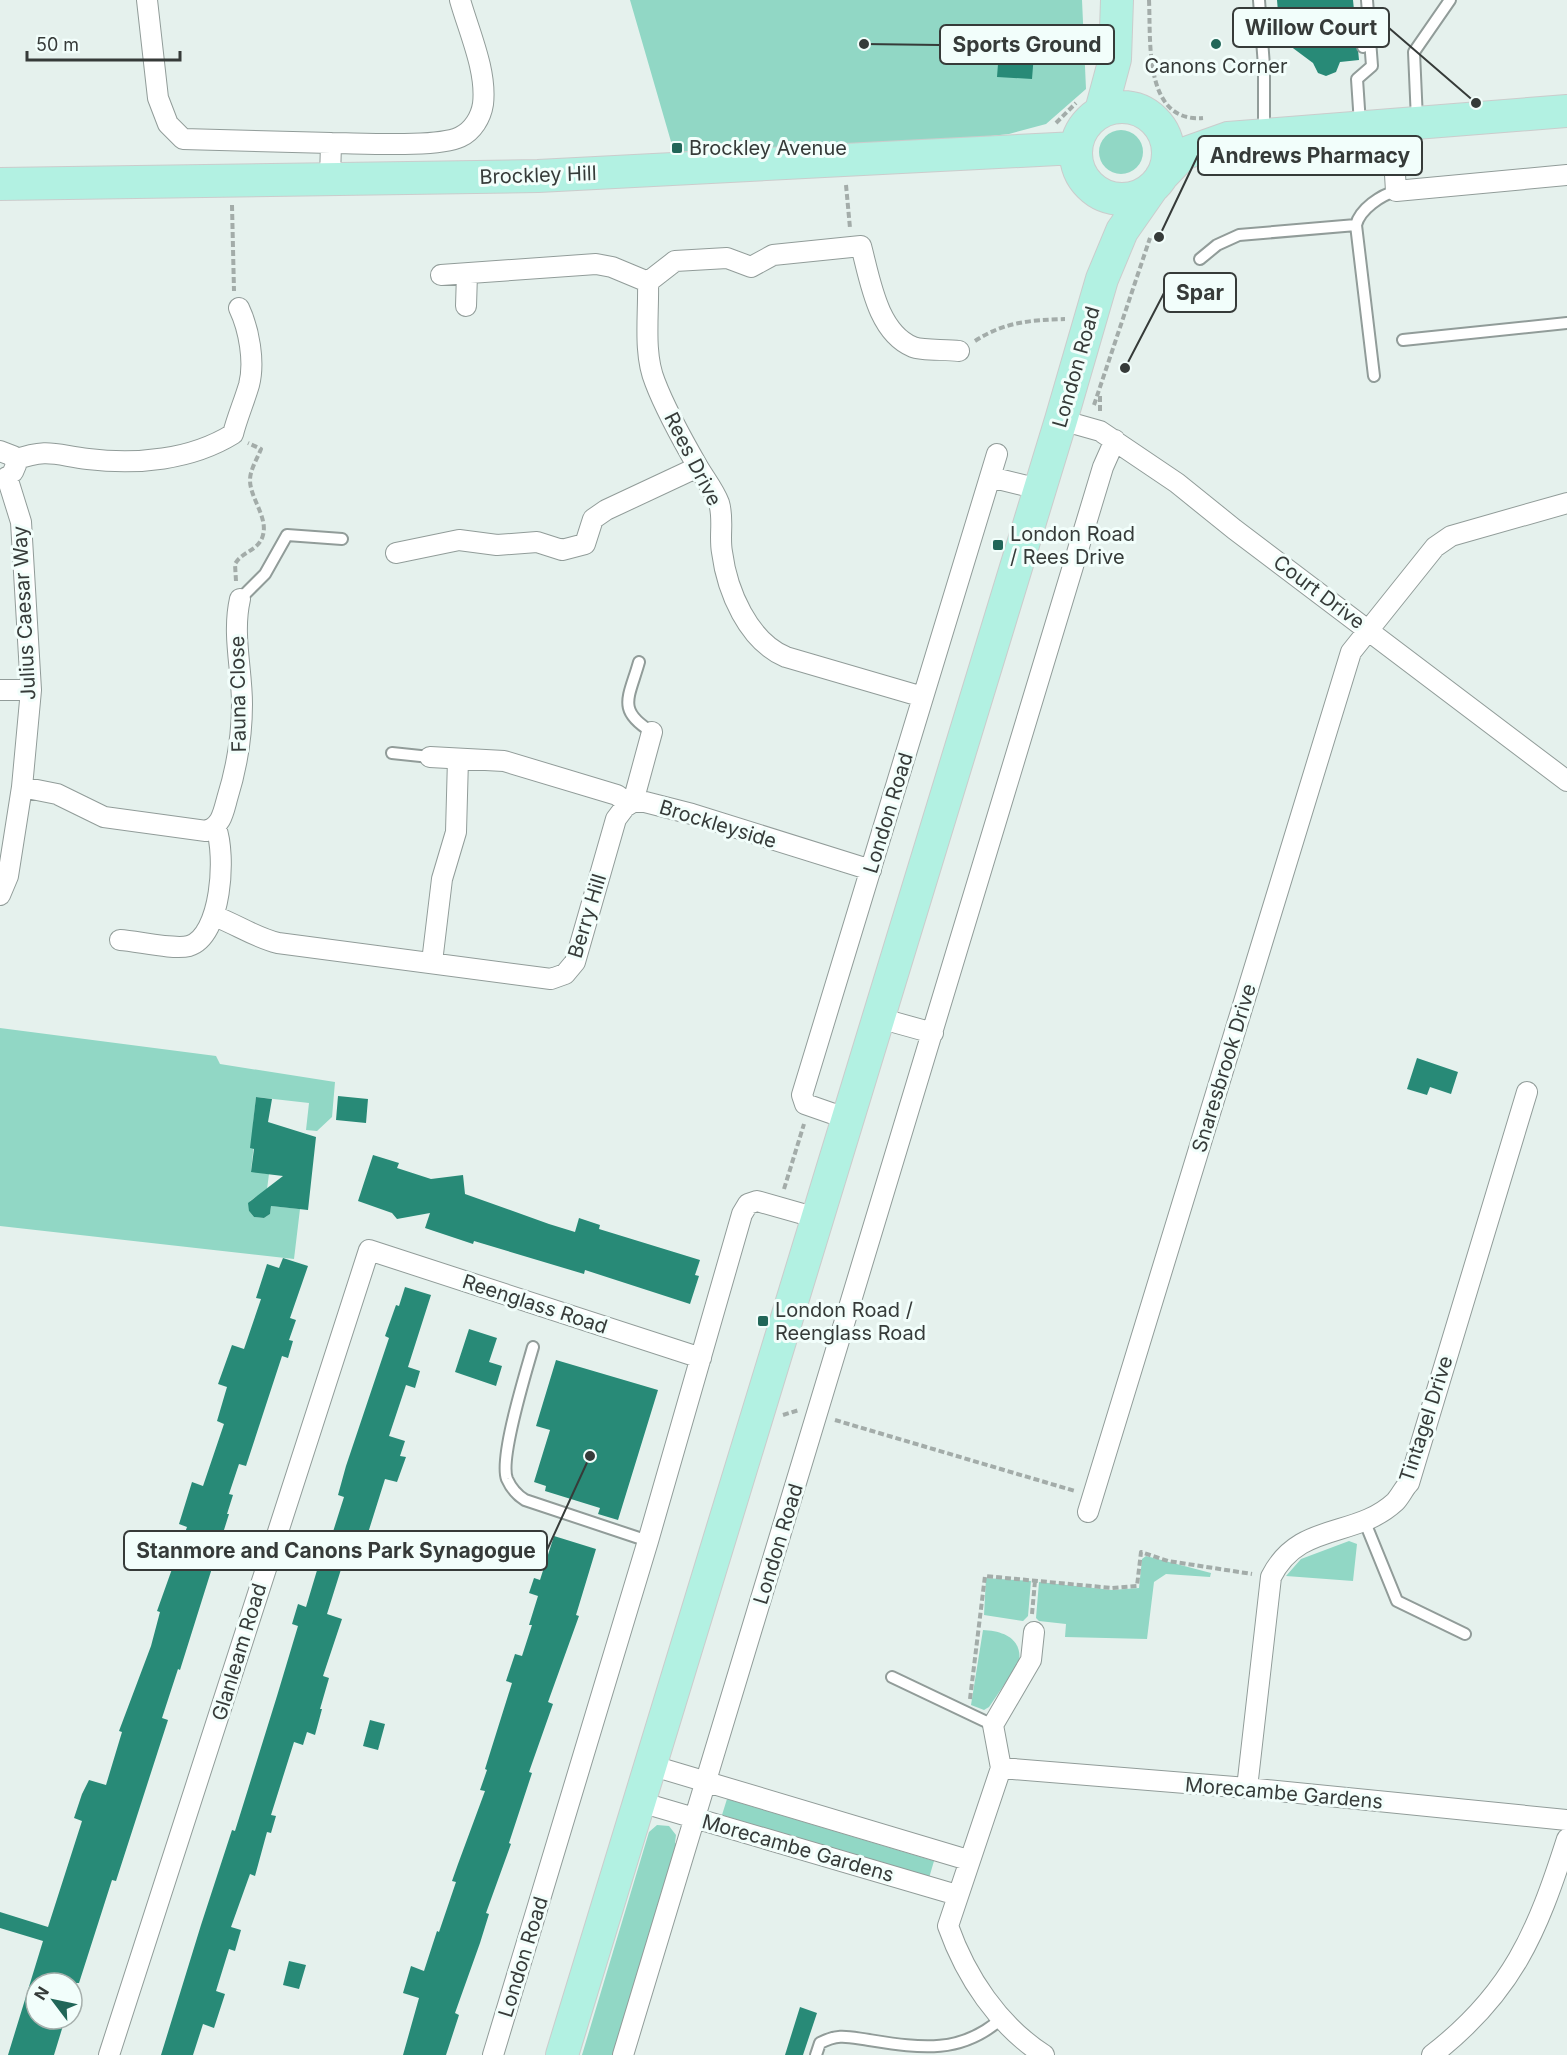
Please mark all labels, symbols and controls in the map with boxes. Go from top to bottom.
callout: Willow Court [1233,8,1389,47]
text: Willow Court [1245,15,1378,40]
scale bar [27,24,180,62]
callout: Sports Ground [940,25,1114,64]
text: Sports Ground [952,32,1102,57]
text: 50 m [36,34,79,55]
marker: Canons Corner [1209,37,1223,51]
place label: Canons Corner [1144,54,1288,78]
place label: Brockley Avenue [689,136,847,160]
callout: Andrews Pharmacy [1198,136,1422,175]
marker: Brockley Avenue [670,141,684,155]
text: Andrews Pharmacy [1210,143,1411,168]
street label: Brockley Hill [479,161,597,189]
callout: Spar [1164,273,1236,312]
text: Spar [1176,280,1224,305]
street label: London Road [1047,304,1105,430]
street label: Rees Drive [659,408,727,510]
place label: London Road / Rees Drive [1010,522,1135,569]
street label: Julius Caesar Way [7,525,41,701]
marker: London Road / Rees Drive [991,538,1005,552]
street label: Court Drive [1269,550,1369,634]
street label: Fauna Close [225,635,251,753]
street label: London Road [858,750,918,876]
street label: Brockleyside [656,795,780,853]
street label: Berry Hill [563,871,611,961]
street label: Snaresbrook Drive [1187,981,1261,1155]
street label: Reenglass Road [459,1269,611,1339]
place label: London Road / Reenglass Road [775,1298,926,1345]
marker: London Road / Reenglass Road [756,1314,770,1328]
street label: Tintagel Drive [1394,1353,1458,1485]
street label: London Road [748,1481,808,1607]
callout: Stanmore and Canons Park Synagogue [124,1531,547,1570]
text: Stanmore and Canons Park Synagogue [136,1538,536,1563]
street label: Glanleam Road [207,1581,271,1723]
street label: Morecambe Gardens [1184,1772,1384,1814]
street label: Morecambe Gardens [699,1809,897,1887]
street label: London Road [493,1894,553,2020]
north arrow [24,1971,84,2031]
text: N [30,1983,53,2004]

